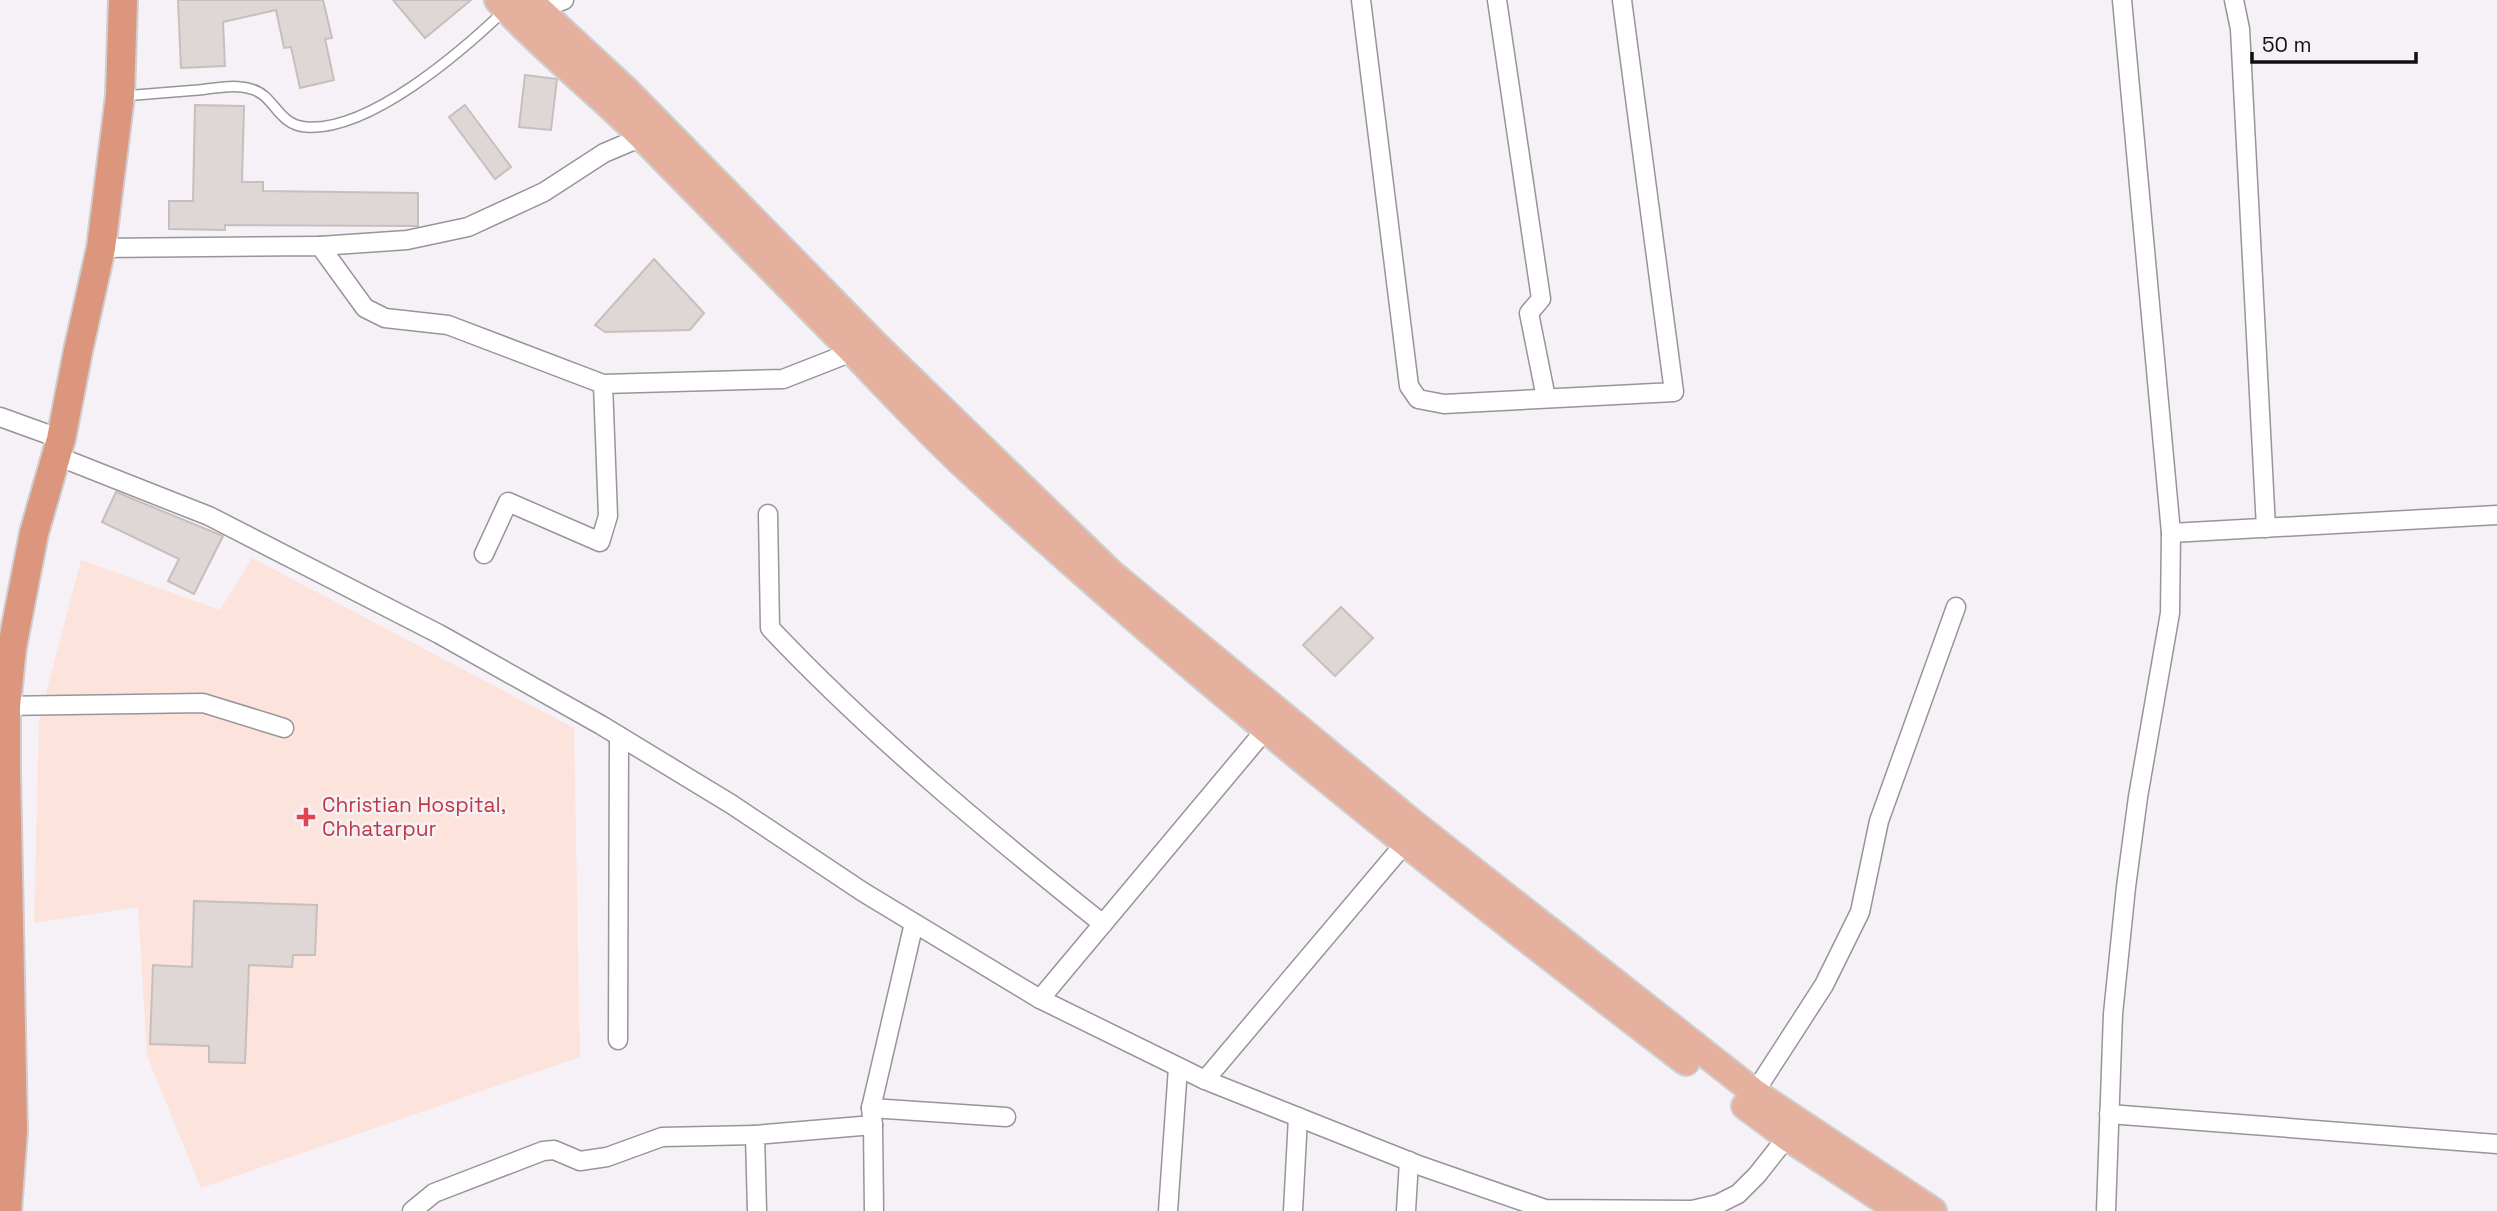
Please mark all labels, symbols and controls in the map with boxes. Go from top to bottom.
scale bar [2252,21,2416,65]
text: 50 m [2262,31,2312,58]
place label: Christian Hospital, Chhatarpur [322,791,506,842]
marker: Christian Hospital, Chhatarpur [296,807,316,827]

